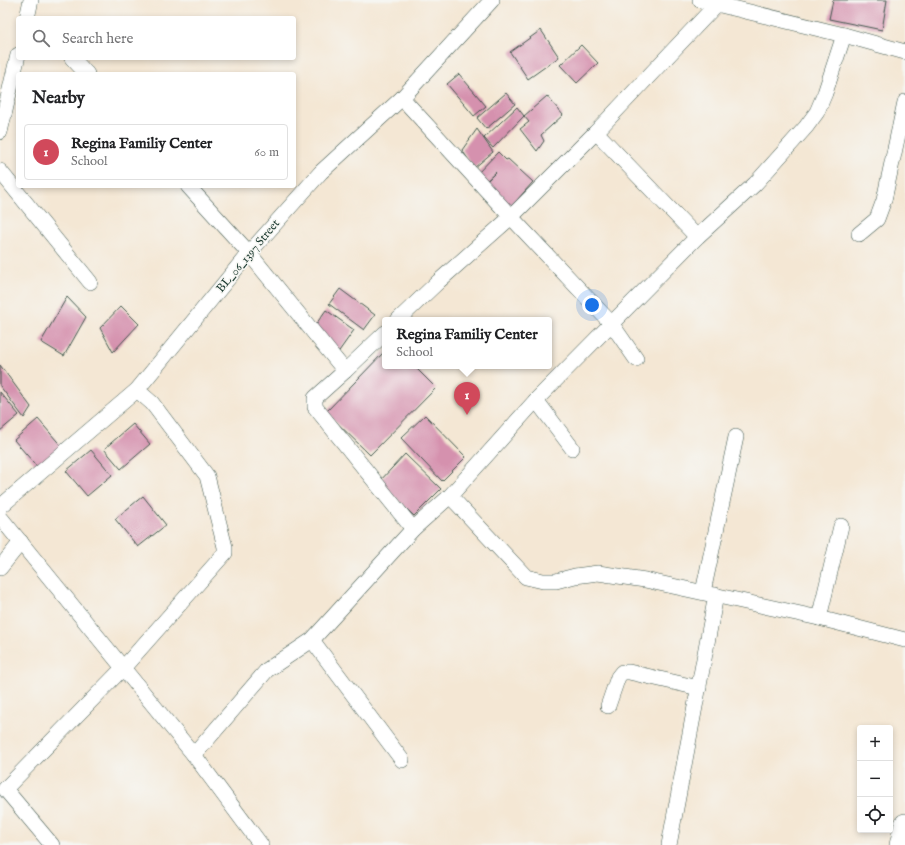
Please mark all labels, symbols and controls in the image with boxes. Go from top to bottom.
search box [16,16,296,60]
icon: search [30,27,52,49]
text: Search here [62,29,133,48]
text: Nearby [32,88,85,109]
text: Regina Familiy Center [71,134,212,153]
text: 1 [44,144,48,161]
text: 60 m [254,144,279,161]
text: School [71,153,108,170]
street label: BL_06_1397 Street [213,216,283,296]
your location [582,295,602,315]
popup [382,317,552,369]
text: Regina Familiy Center [396,325,538,344]
text: School [396,344,433,361]
pin: 1 [454,382,480,415]
map controls [857,725,893,833]
button: + [857,725,893,761]
button: − [857,761,893,797]
button: locate [857,797,893,833]

